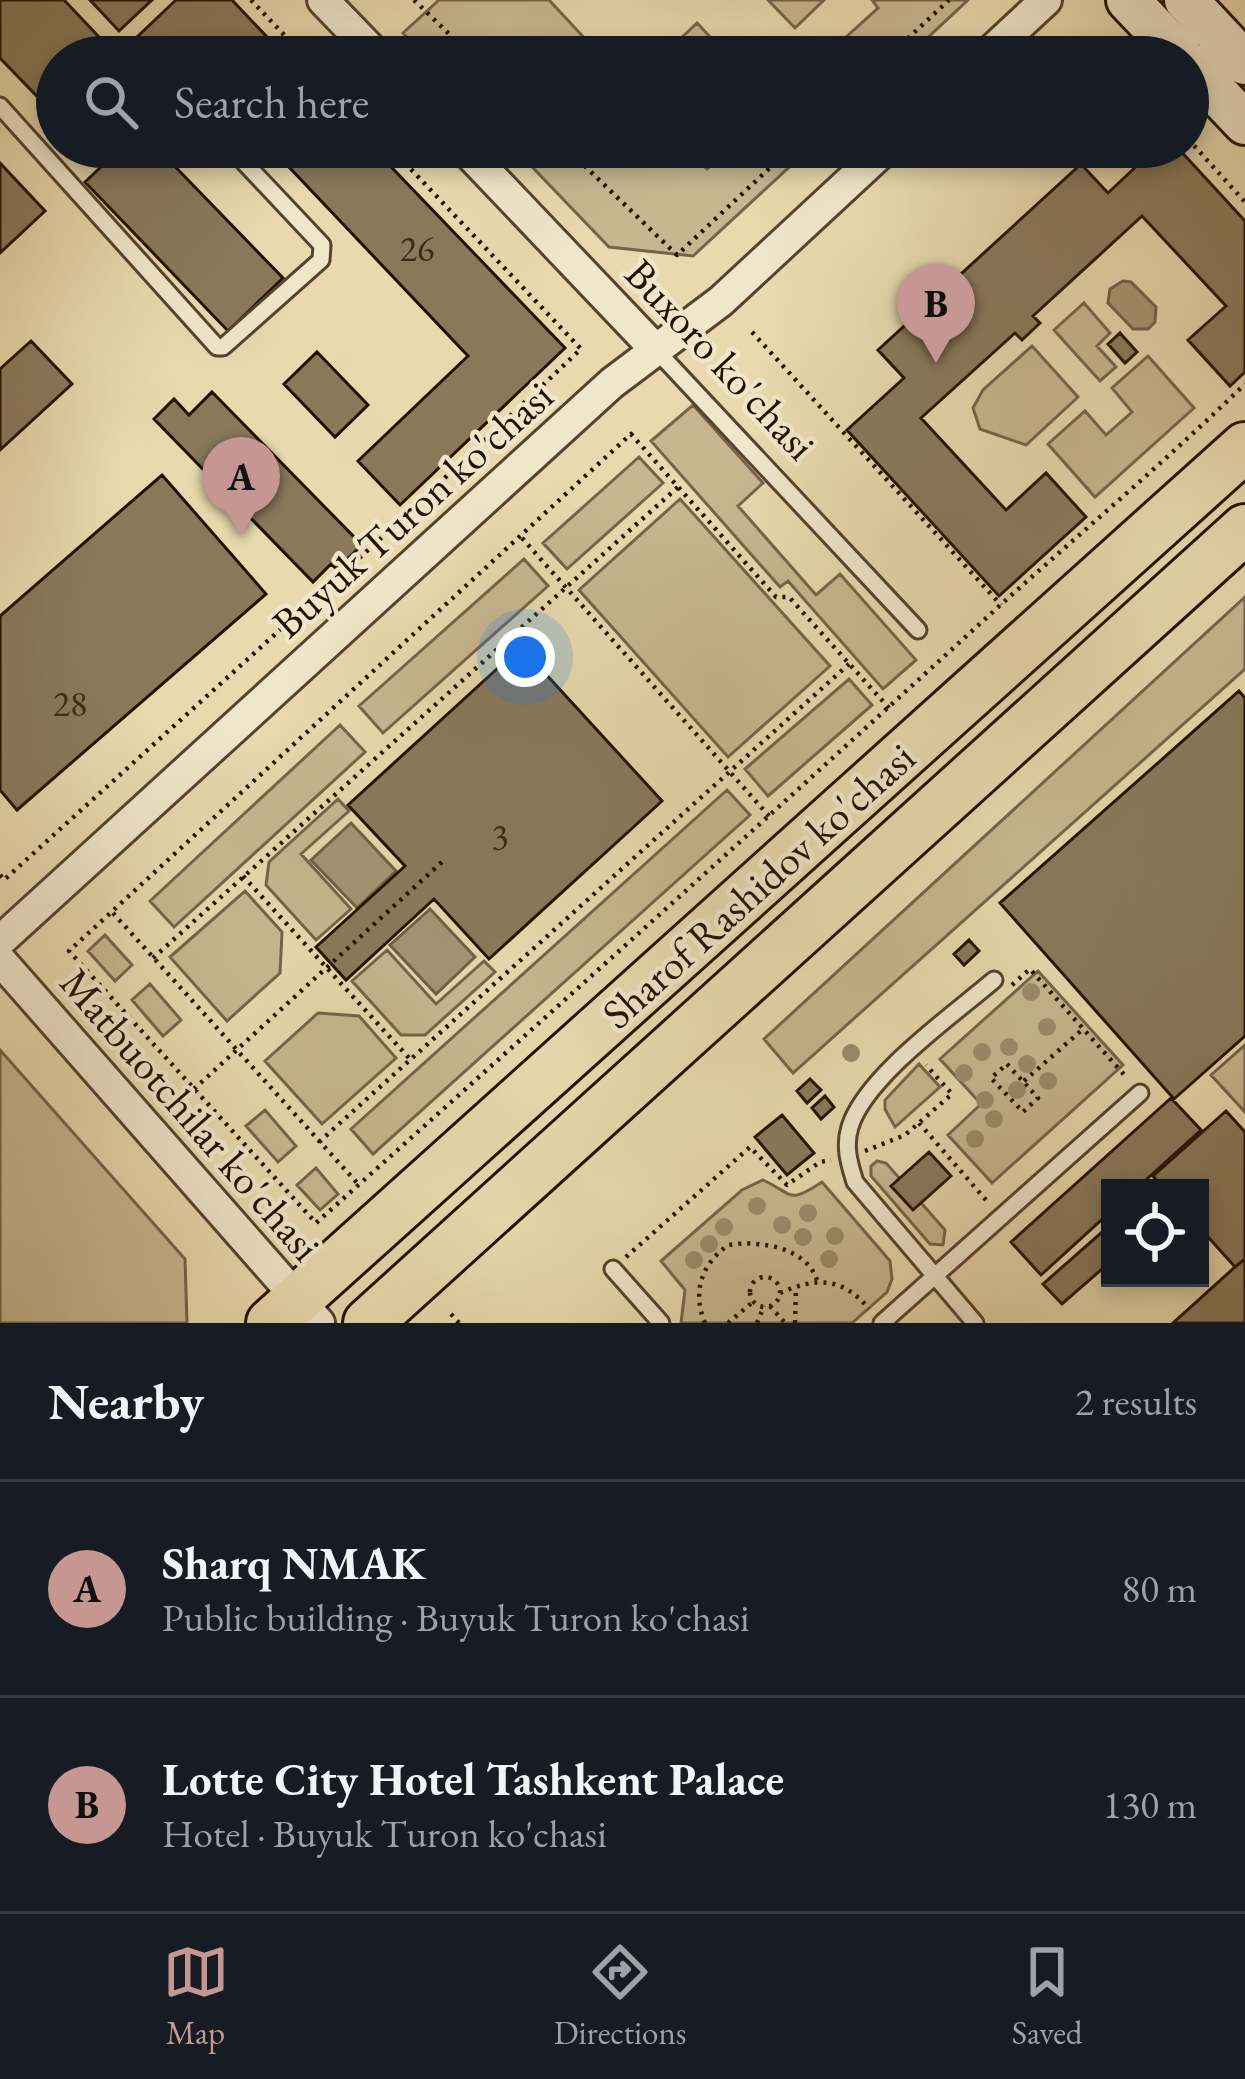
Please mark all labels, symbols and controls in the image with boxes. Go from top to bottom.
search box [36,36,1209,168]
icon: search [78,69,144,135]
text: Search here [174,73,369,131]
house number: 26 [400,225,434,272]
street label: Buxoro ko'chasi [613,247,828,472]
pin: B [897,264,975,363]
street label: Buyuk Turon ko'chasi [260,369,564,650]
pin: A [202,437,280,536]
your location [495,627,555,687]
house number: 28 [53,680,87,727]
street label: Sharof Rashidov ko'chasi [590,730,927,1041]
house number: 3 [491,813,509,860]
street label: Matbuotchilar ko'chasi [48,956,333,1272]
map controls [1101,1179,1209,1287]
button: locate [1101,1179,1209,1287]
text: Nearby [48,1368,204,1434]
text: 2 results [1075,1376,1197,1427]
text: Sharq NMAK [162,1534,426,1592]
text: A [73,1563,101,1614]
text: 80 m [1121,1563,1197,1614]
text: Public building · Buyuk Turon ko'chasi [162,1592,750,1643]
text: Lotte City Hotel Tashkent Palace [162,1750,784,1808]
text: B [75,1779,99,1830]
text: 130 m [1103,1779,1197,1830]
text: Hotel · Buyuk Turon ko'chasi [162,1808,607,1859]
tab: Map [163,1939,229,2054]
tab: Directions [554,1939,687,2054]
tab: Saved [1012,1939,1082,2054]

